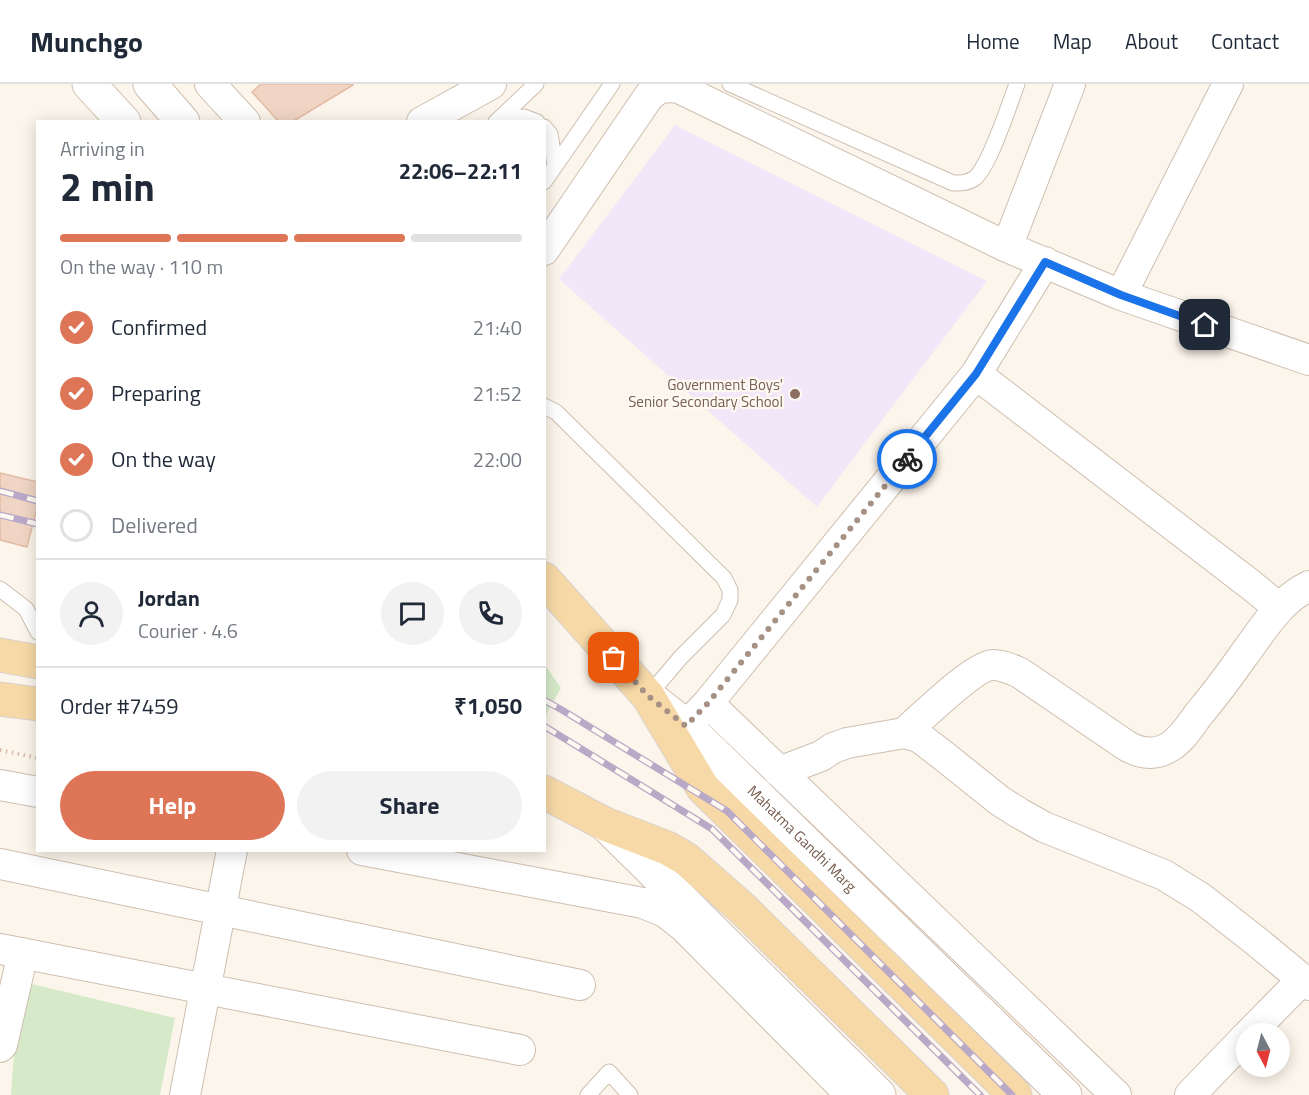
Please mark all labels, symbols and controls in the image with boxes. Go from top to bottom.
text: Munchgo [30,20,143,63]
text: Home [966,25,1020,57]
text: Map [1053,25,1092,57]
text: About [1125,25,1178,57]
text: Contact [1211,25,1279,57]
text: Arriving in [60,133,145,164]
text: 22:06–22:11 [399,154,522,188]
text: 2 min [60,157,155,216]
text: On the way · 110 m [60,251,223,282]
pin [1179,299,1230,350]
icon: home [1188,308,1221,341]
text: Confirmed [111,310,207,344]
icon: check [60,311,93,344]
text: 21:40 [473,312,522,343]
place label: Government Boys' Senior Secondary School [628,373,783,413]
text: Preparing [111,376,201,410]
icon: check [60,377,93,410]
text: 21:52 [473,378,522,409]
marker: Government Boys' Senior Secondary School [788,387,802,401]
courier [877,429,937,489]
text: On the way [111,442,216,476]
icon: check [60,443,93,476]
icon: bike [891,443,924,476]
text: 22:00 [473,444,522,475]
text: Delivered [111,508,198,542]
text: Jordan [138,581,200,615]
button: person [60,582,123,645]
button: chat [381,582,444,645]
button: phone [459,582,522,645]
text: Courier · 4.6 [138,615,238,646]
pin [588,632,639,683]
icon: bag [597,641,630,674]
text: Order #7459 [60,689,179,723]
text: ₹1,050 [454,689,522,723]
button: Help [60,771,285,840]
button: Share [297,771,522,840]
street label: Mahatma Gandhi Marg [742,780,862,897]
north arrow [1236,1023,1290,1077]
map controls [1236,1023,1290,1077]

